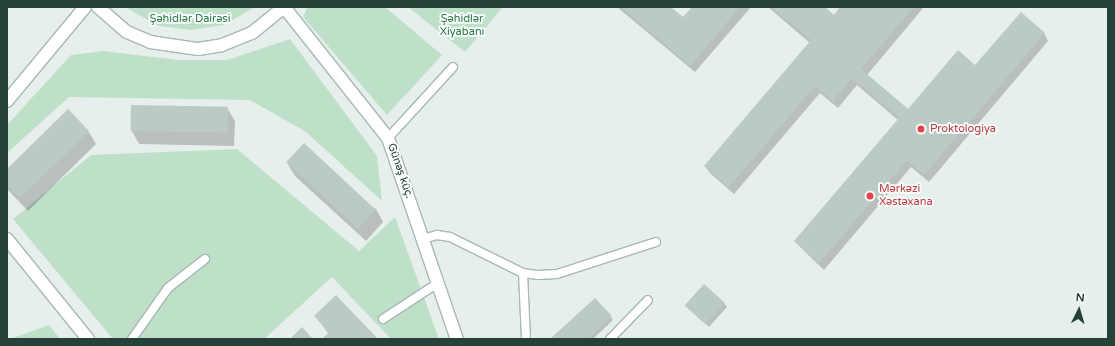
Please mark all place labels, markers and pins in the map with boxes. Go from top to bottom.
place label: Proktologiya [930,122,996,136]
marker: Proktologiya [915,123,927,135]
place label: Mərkəzi Xəstəxana [879,183,933,209]
marker: Mərkəzi Xəstəxana [864,190,876,202]

